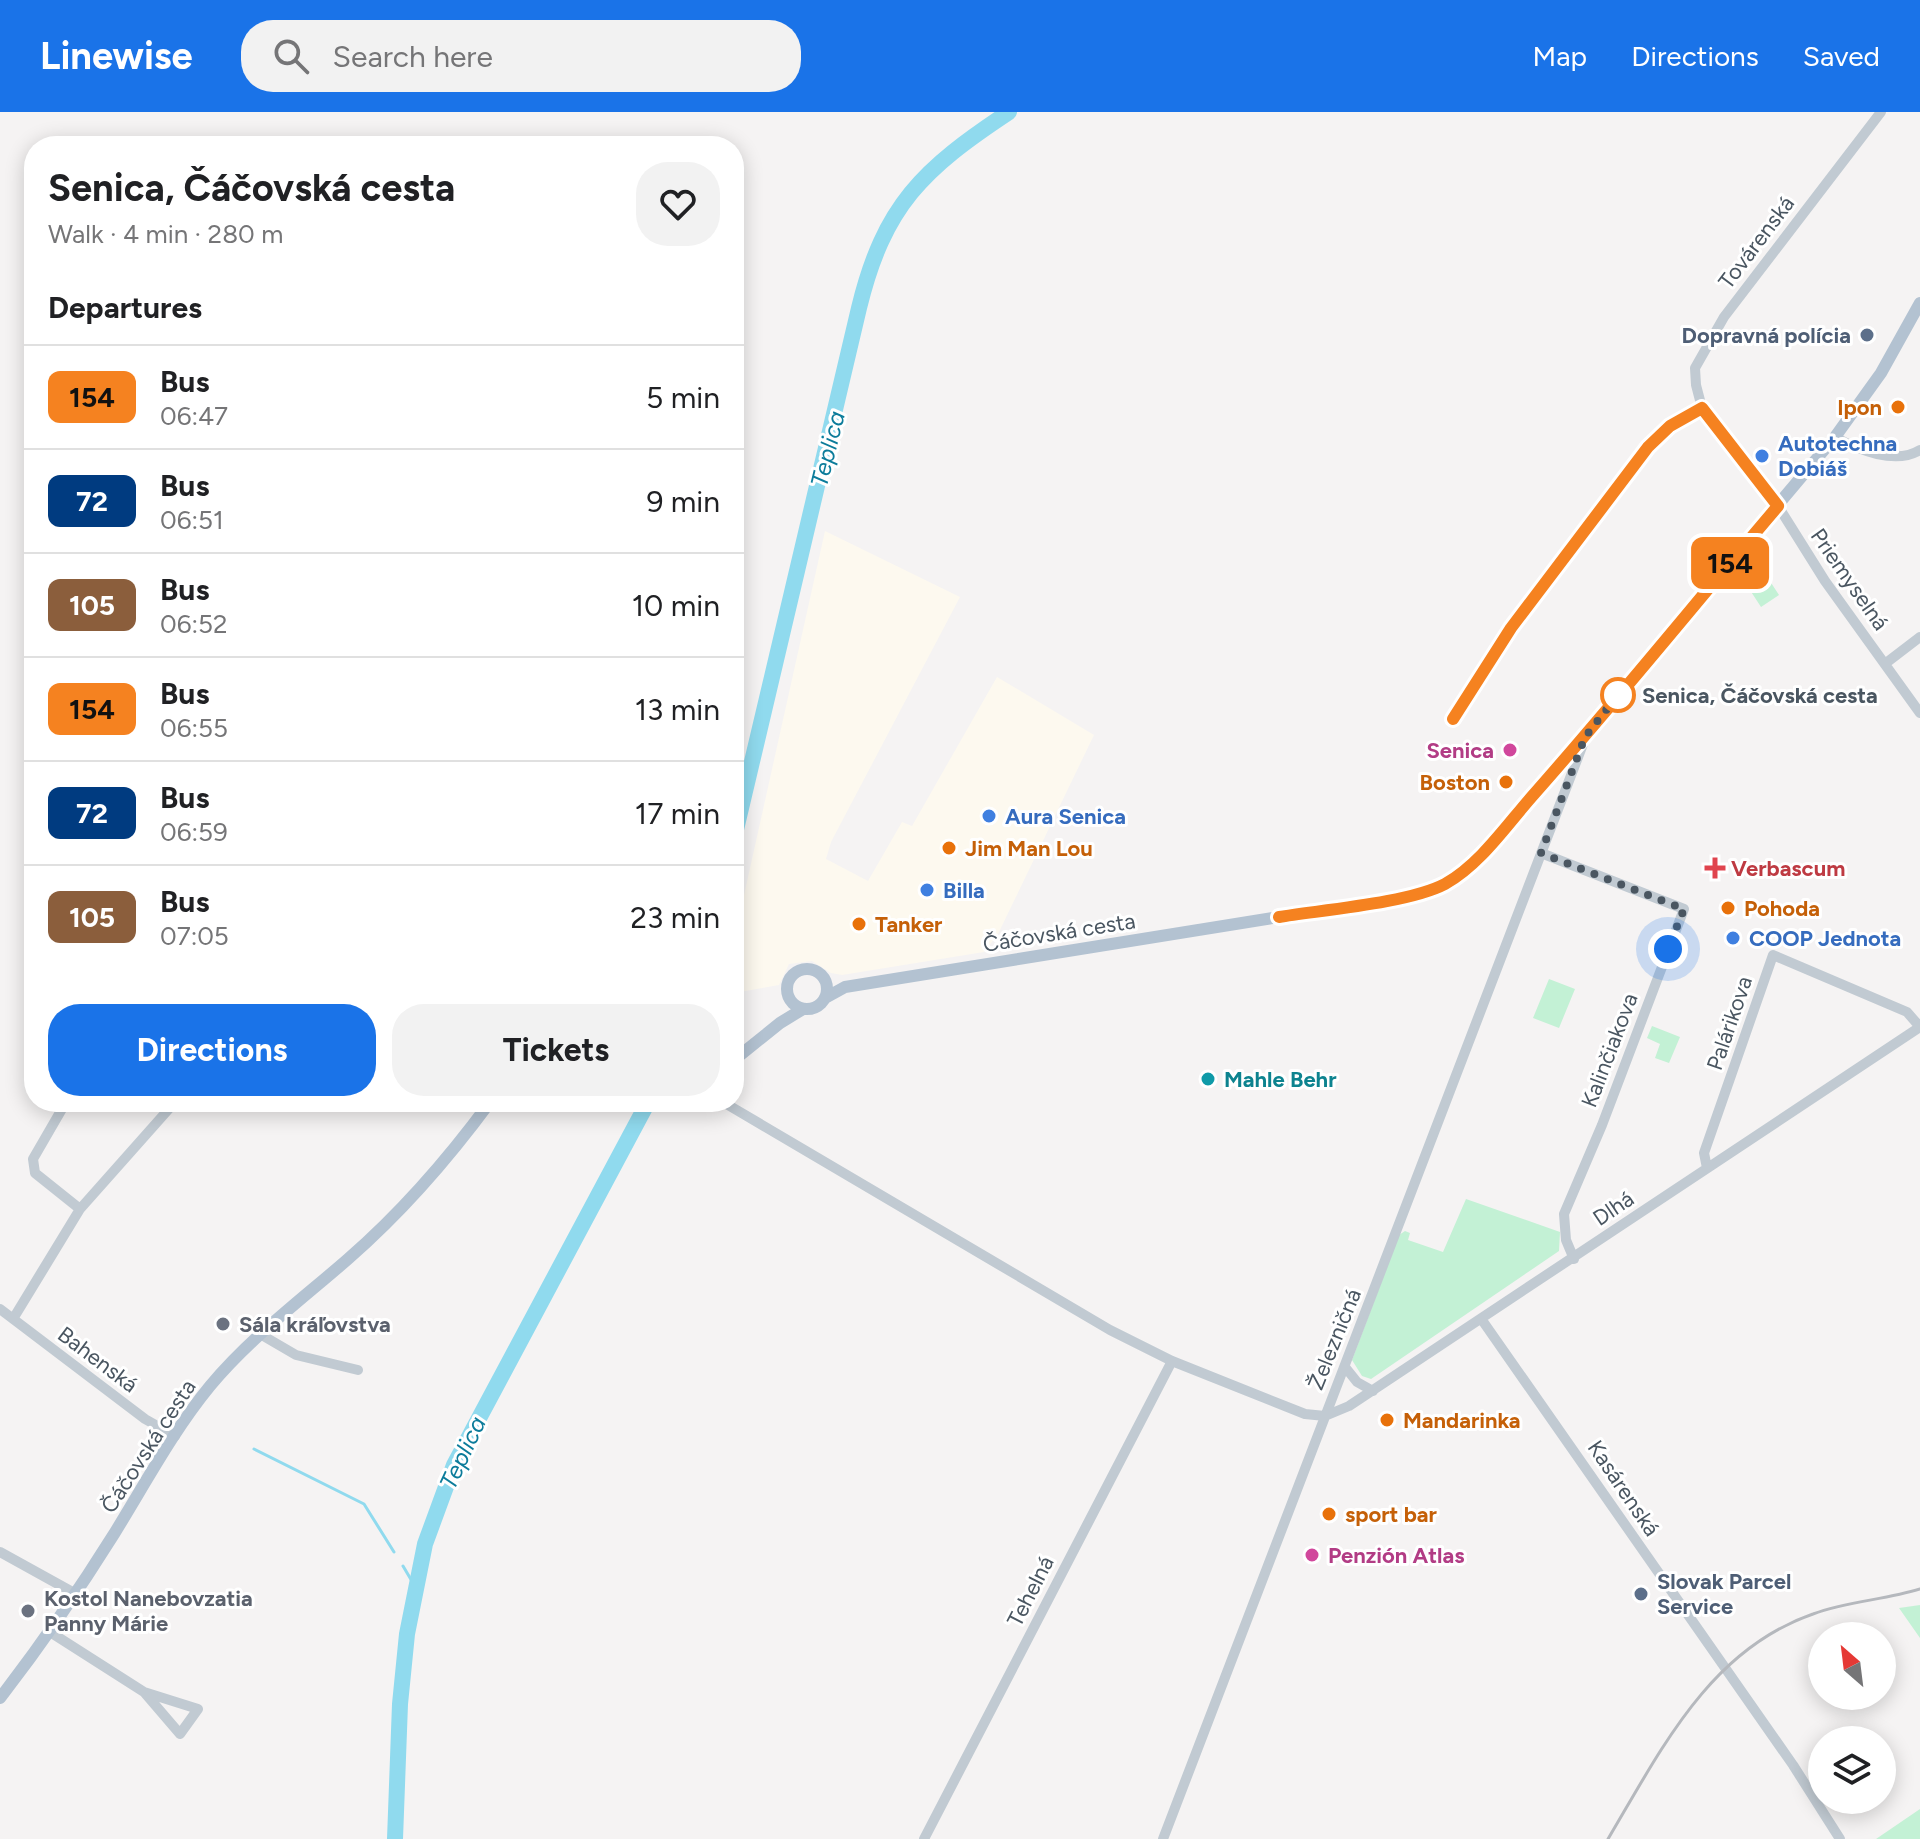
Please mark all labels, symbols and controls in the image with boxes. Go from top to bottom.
search box [241,20,801,92]
text: Linewise [40,33,193,79]
icon: search [269,34,313,78]
text: Search here [333,38,493,75]
text: Map [1533,39,1587,73]
text: Directions [1631,39,1759,73]
text: Saved [1803,39,1880,73]
button: heart [636,162,720,246]
text: Senica, Čáčovská cesta [48,165,455,211]
street label: Továrenská [1713,191,1800,294]
text: Walk · 4 min · 280 m [48,218,283,250]
text: Departures [48,289,202,326]
place label: Dopravná polícia [1682,322,1851,349]
marker: Dopravná polícia [1858,326,1876,344]
text: Bus [160,363,209,400]
text: 5 min [646,379,720,416]
text: 154 [69,380,115,414]
place label: Ipon [1837,394,1882,421]
marker: Ipon [1889,398,1907,416]
text: 06:47 [160,400,228,432]
water label: Teplica [804,408,851,490]
place label: Autotechna Dobiáš [1778,430,1897,482]
marker: Autotechna Dobiáš [1753,447,1771,465]
text: Bus [160,467,209,504]
text: 9 min [646,483,720,520]
text: 72 [76,484,108,518]
text: 06:51 [160,504,224,536]
street label: Priemyselná [1805,523,1894,635]
line badge: 154 [1684,537,1776,589]
text: 154 [1707,546,1753,580]
text: Bus [160,571,209,608]
text: 10 min [632,587,720,624]
text: 105 [69,588,115,622]
text: 06:52 [160,608,227,640]
text: Bus [160,675,209,712]
marker: Senica, Čáčovská cesta [1601,678,1635,712]
place label: Senica, Čáčovská cesta [1642,682,1878,709]
text: 13 min [635,691,720,728]
text: 154 [69,692,115,726]
text: 06:55 [160,712,228,744]
place label: Senica [1426,737,1494,764]
marker: Senica [1501,741,1519,759]
place label: Boston [1420,769,1490,796]
marker: Boston [1497,773,1515,791]
text: Bus [160,779,209,816]
text: 17 min [635,795,720,832]
text: 72 [76,796,108,830]
place label: Aura Senica [1005,803,1126,830]
marker: Aura Senica [980,807,998,825]
text: 06:59 [160,816,228,848]
place label: Jim Man Lou [965,835,1093,862]
marker: Jim Man Lou [940,839,958,857]
place label: Verbascum [1731,855,1845,882]
marker: Verbascum [1706,859,1724,877]
place label: Billa [943,877,985,904]
marker: Billa [918,881,936,899]
text: Bus [160,883,209,920]
place label: Pohoda [1744,895,1820,922]
text: 23 min [630,899,720,936]
marker: Pohoda [1719,899,1737,917]
text: 105 [69,900,115,934]
street label: Čáčovská cesta [981,907,1137,958]
place label: Tanker [875,911,943,938]
marker: Tanker [850,915,868,933]
text: 07:05 [160,920,229,952]
place label: COOP Jednota [1749,925,1901,952]
your location [1648,929,1688,969]
marker: COOP Jednota [1724,929,1742,947]
street label: Palárikova [1701,973,1758,1074]
street label: Kalinčiakova [1575,989,1644,1111]
button: Directions [48,1004,376,1096]
button: Tickets [392,1004,720,1096]
place label: Mahle Behr [1224,1066,1337,1093]
marker: Mahle Behr [1199,1070,1217,1088]
street label: Dlhá [1588,1185,1639,1232]
street label: Železničná [1302,1285,1367,1394]
place label: Sála kráľovstva [239,1311,391,1338]
marker: Sála kráľovstva [214,1315,232,1333]
street label: Bahenská [52,1321,143,1398]
street label: Čáčovská cesta [95,1374,202,1518]
place label: Mandarinka [1403,1407,1520,1434]
marker: Mandarinka [1378,1411,1396,1429]
water label: Teplica [433,1412,492,1494]
street label: Kasárenská [1582,1435,1665,1541]
place label: sport bar [1345,1501,1438,1528]
marker: sport bar [1320,1505,1338,1523]
place label: Penzión Atlas [1328,1542,1464,1569]
marker: Penzión Atlas [1303,1546,1321,1564]
street label: Tehelná [1001,1552,1060,1631]
place label: Slovak Parcel Service [1657,1568,1791,1620]
place label: Kostol Nanebovzatia Panny Márie [44,1585,253,1637]
marker: Slovak Parcel Service [1632,1585,1650,1603]
marker: Kostol Nanebovzatia Panny Márie [19,1602,37,1620]
north arrow [1808,1622,1896,1710]
map controls [1808,1622,1896,1814]
button: layers [1808,1726,1896,1814]

